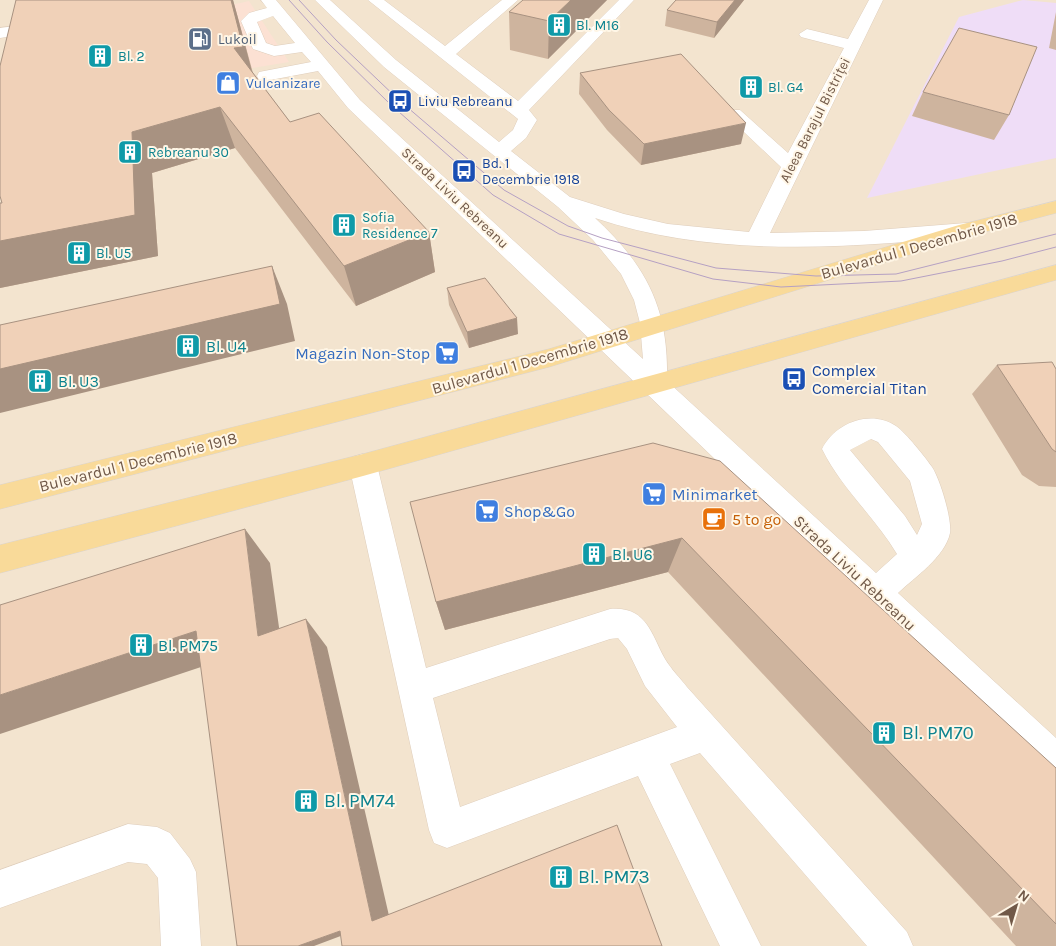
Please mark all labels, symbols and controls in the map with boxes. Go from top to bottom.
building icon: Bl. M16 [546,12,572,38]
place label: Bl. M16 [576,17,619,34]
fuel station icon: Lukoil [187,26,213,52]
place label: Lukoil [218,31,257,48]
building icon: Bl. 2 [87,43,113,69]
place label: Bl. 2 [118,48,145,65]
street label: Aleea Barajul Bistriței [776,55,854,185]
shop icon: Vulcanizare [215,70,241,96]
building icon: Bl. G4 [738,74,764,100]
place label: Vulcanizare [246,75,320,92]
place label: Bl. G4 [768,79,803,96]
bus stop icon: Liviu Rebreanu [387,88,413,114]
place label: Liviu Rebreanu [418,93,513,110]
building icon: Rebreanu 30 [117,139,143,165]
place label: Rebreanu 30 [148,144,229,161]
street label: Strada Liviu Rebreanu [398,144,512,252]
place label: Bd. 1 Decembrie 1918 [482,155,580,188]
bus stop icon: Bd. 1 Decembrie 1918 [451,158,477,184]
place label: Sofia Residence 7 [362,209,438,242]
street label: Bulevardul 1 Decembrie 1918 [819,209,1019,283]
building icon: Sofia Residence 7 [331,212,357,238]
building icon: Bl. U5 [66,240,92,266]
place label: Bl. U5 [96,245,132,262]
street label: Bulevardul 1 Decembrie 1918 [430,324,630,398]
building icon: Bl. U4 [175,333,201,359]
place label: Bl. U4 [206,337,247,356]
supermarket icon: Magazin Non-Stop [434,340,460,366]
place label: Magazin Non-Stop [295,344,430,363]
place label: Complex Comercial Titan [812,361,927,398]
bus stop icon: Complex Comercial Titan [781,366,807,392]
building icon: Bl. U3 [27,368,53,394]
place label: Bl. U3 [58,372,99,391]
street label: Bulevardul 1 Decembrie 1918 [37,428,239,496]
supermarket icon: Minimarket [641,481,667,507]
place label: Minimarket [672,485,758,504]
supermarket icon: Shop&Go [474,498,500,524]
place label: Shop&Go [504,502,575,521]
cafe icon: 5 to go [701,506,727,532]
place label: 5 to go [732,510,781,529]
street label: Strada Liviu Rebreanu [790,511,920,635]
building icon: Bl. U6 [581,541,607,567]
place label: Bl. U6 [612,545,653,564]
building icon: Bl. PM75 [128,632,154,658]
place label: Bl. PM75 [158,636,218,655]
building icon: Bl. PM70 [871,720,897,746]
place label: Bl. PM70 [902,722,974,744]
building icon: Bl. PM74 [293,788,319,814]
place label: Bl. PM74 [324,790,396,812]
building icon: Bl. PM73 [548,864,574,890]
place label: Bl. PM73 [578,866,650,888]
north arrow [991,881,1041,931]
text: N [1015,886,1033,906]

